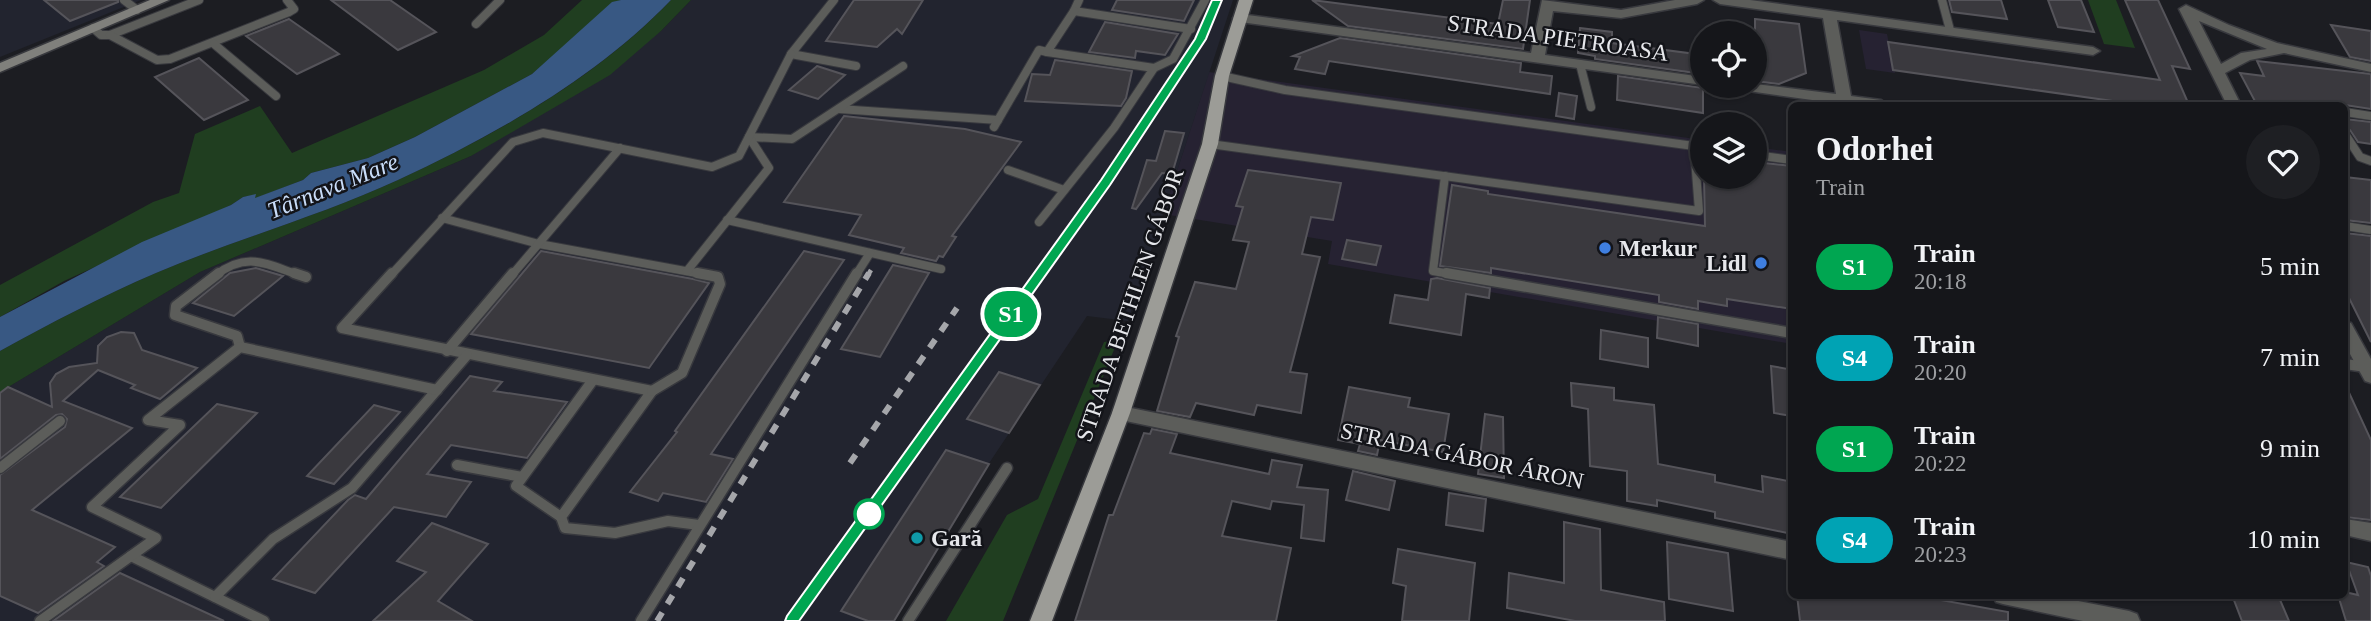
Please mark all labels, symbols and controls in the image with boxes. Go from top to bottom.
street label: STRADA PIETROASA [1446,10,1671,66]
map controls [1690,21,1767,189]
button: locate [1690,21,1767,98]
button: layers [1690,112,1767,189]
button: heart [2246,125,2320,199]
text: Odorhei [1816,131,1933,167]
water label: Târnava Mare [264,148,402,224]
street label: STRADA BETHLEN GÁBOR [1071,164,1189,445]
text: Train [1816,175,1865,200]
place label: Merkur [1619,236,1697,261]
text: Train [1914,239,1976,268]
marker: Merkur [1597,240,1613,256]
place label: Lidl [1706,251,1747,276]
text: 5 min [2260,252,2320,281]
text: S1 [1842,254,1867,280]
marker: Lidl [1753,255,1769,271]
text: 20:18 [1914,269,1966,294]
line badge: S1 [979,291,1042,337]
text: S1 [998,301,1024,327]
text: Train [1914,330,1976,359]
text: 7 min [2260,343,2320,372]
text: S4 [1842,345,1867,371]
text: 20:20 [1914,360,1966,385]
street label: STRADA GÁBOR ÁRON [1338,418,1586,494]
text: Train [1914,421,1976,450]
text: 9 min [2260,434,2320,463]
text: S1 [1842,436,1867,462]
text: 20:22 [1914,451,1966,476]
unlabelled marker [854,499,884,529]
text: Train [1914,512,1976,541]
text: 10 min [2247,525,2320,554]
place label: Gară [931,526,983,551]
text: S4 [1842,527,1867,553]
marker: Gară [909,530,925,546]
text: 20:23 [1914,542,1966,567]

